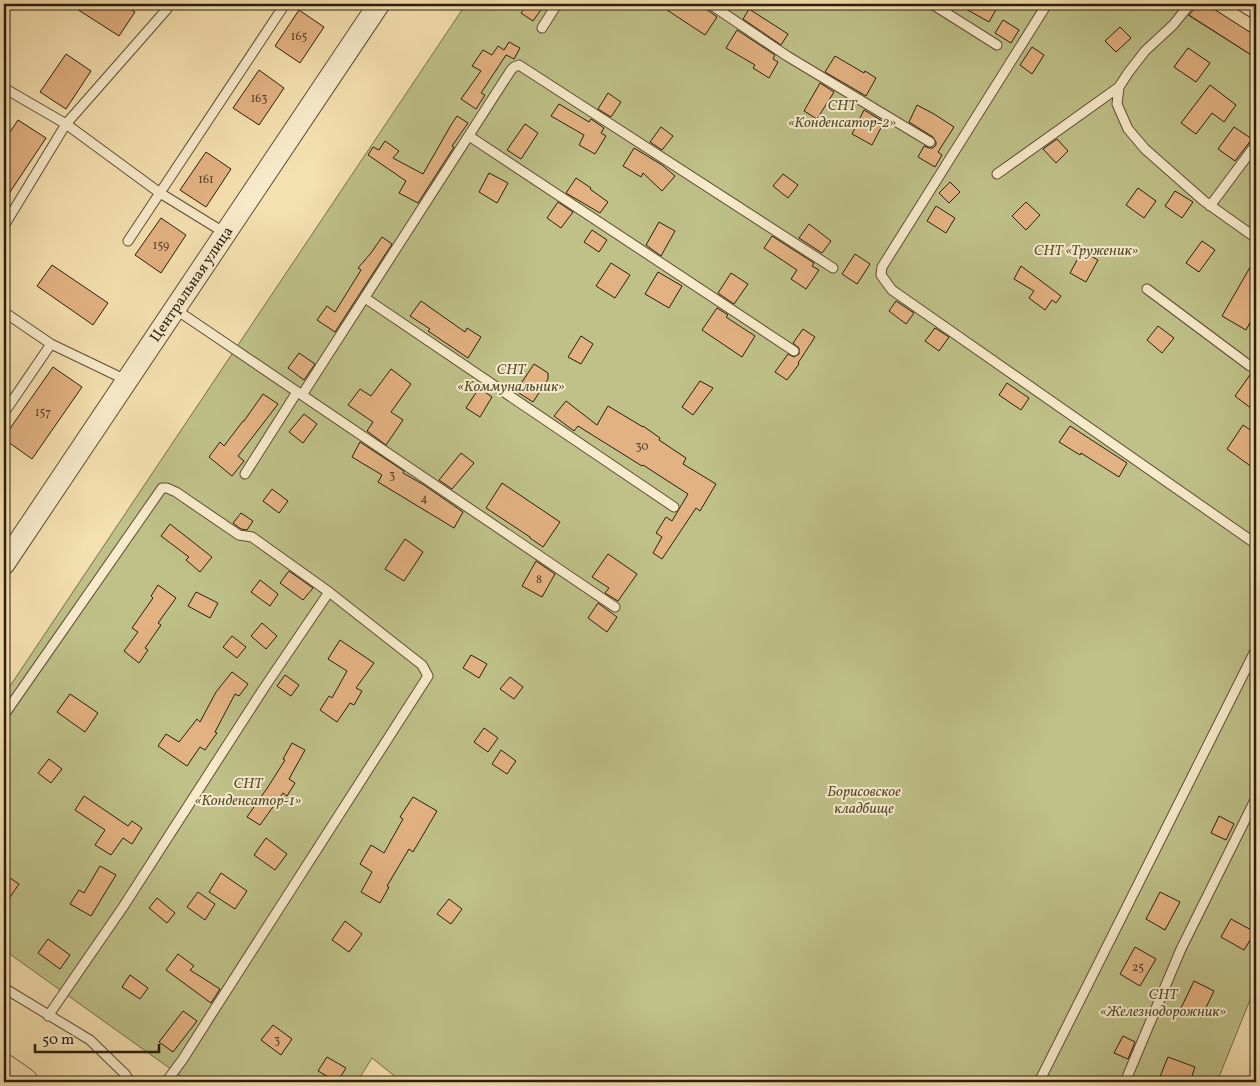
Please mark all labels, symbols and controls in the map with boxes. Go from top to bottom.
house number: 165 [291,29,307,45]
house number: 163 [251,91,267,107]
park label: СНТ «Конденсатор-2» [788,96,896,134]
house number: 161 [198,172,214,188]
street label: Центральная улица [146,223,239,347]
house number: 159 [153,238,169,254]
park label: СНТ «Труженик» [1034,241,1139,262]
park label: СНТ «Коммунальник» [457,360,565,398]
house number: 157 [35,405,51,421]
house number: 30 [635,439,649,455]
house number: 3 [389,468,395,484]
house number: 4 [420,491,428,507]
house number: 8 [536,572,542,588]
park label: СНТ «Конденсатор-1» [195,774,302,812]
park label: Борисовское кладбище [827,782,901,820]
house number: 25 [1132,960,1144,976]
park label: СНТ «Железнодорожник» [1100,985,1226,1023]
scale bar [35,1021,159,1053]
text: 50 m [42,1030,74,1051]
house number: 3 [274,1033,280,1049]

